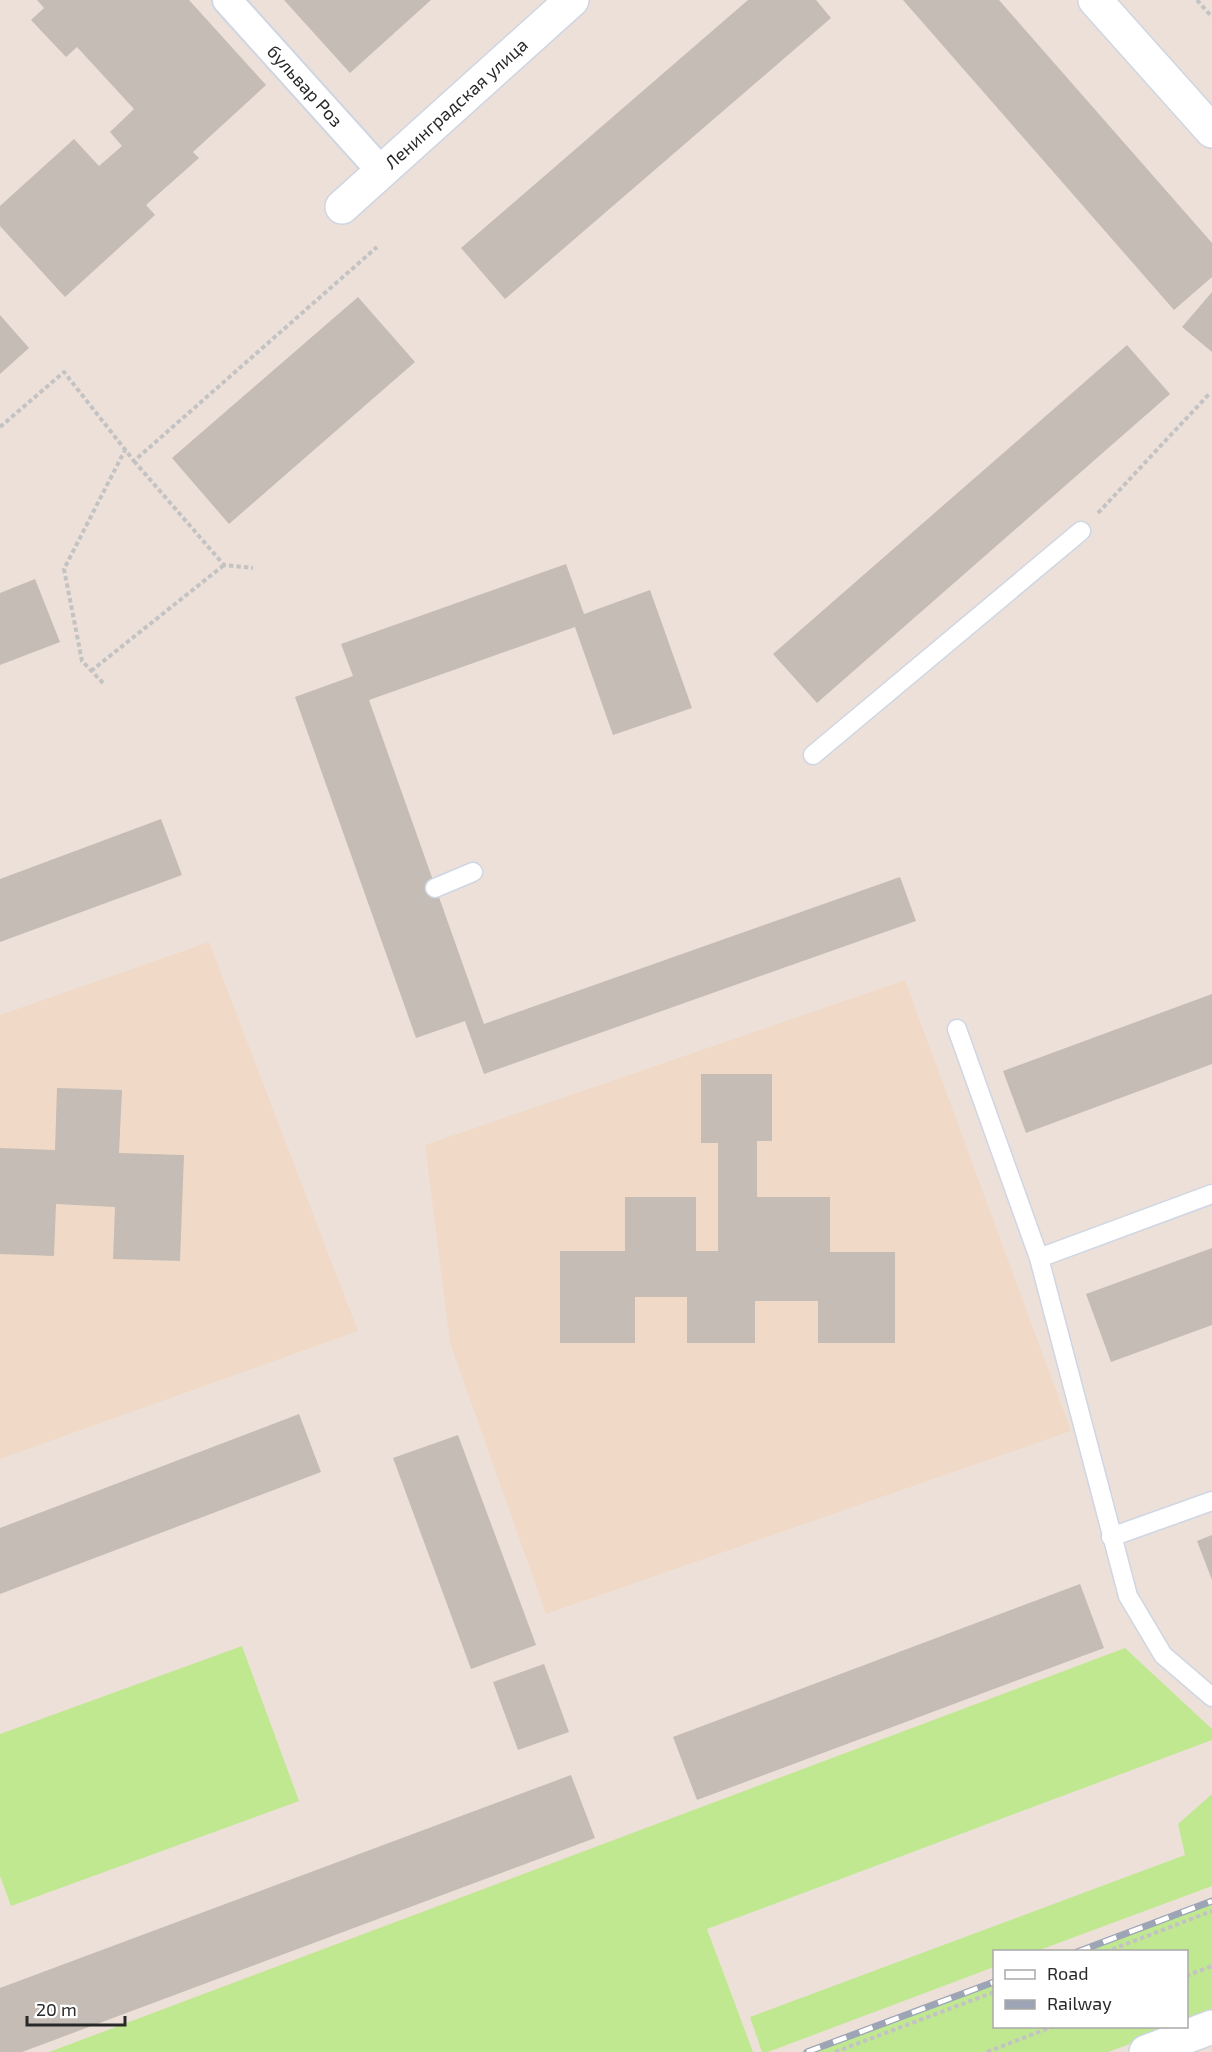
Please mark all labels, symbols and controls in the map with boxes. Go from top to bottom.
street label: Ленинградская улица [380,33,532,173]
street label: бульвар Роз [263,40,348,131]
legend [993,1950,1188,2028]
text: Road [1047,1962,1088,1984]
scale bar [27,1989,124,2027]
text: Railway [1047,1992,1112,2014]
text: 20 m [36,1998,77,2020]

